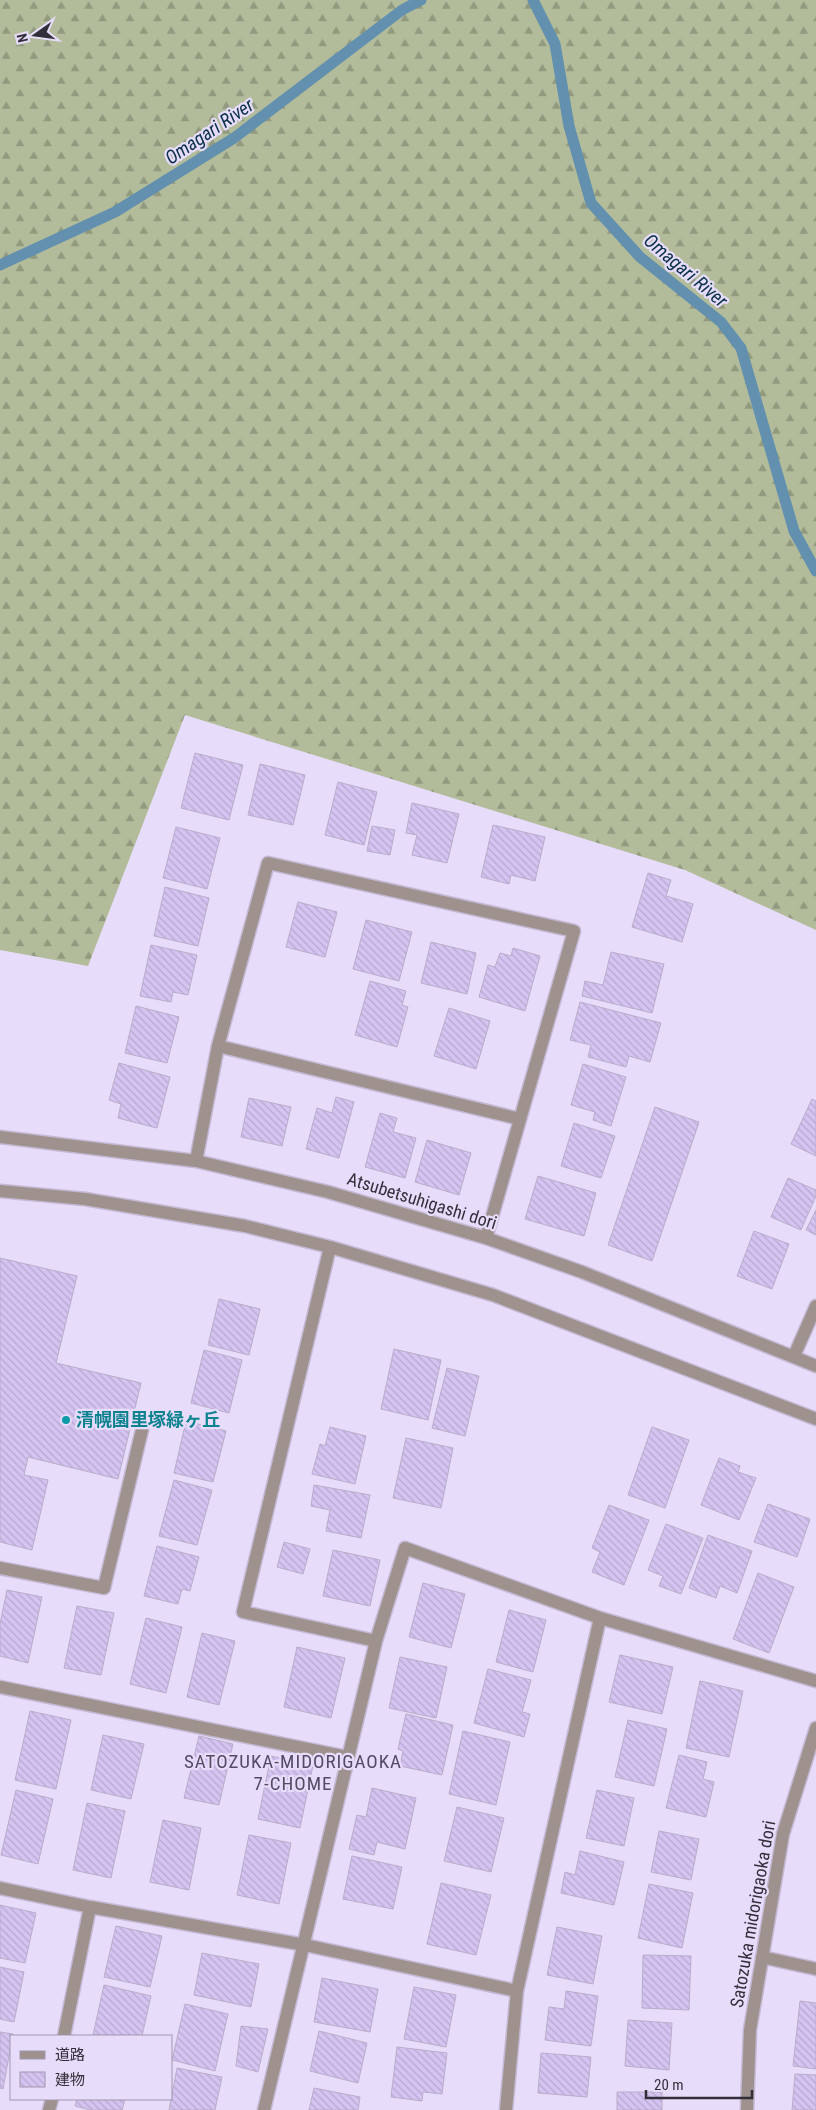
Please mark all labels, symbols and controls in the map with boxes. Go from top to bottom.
north arrow [10,10,60,60]
text: N [14,32,31,44]
water label: Omagari River [161,93,258,169]
water label: Omagari River [639,229,732,312]
street label: Atsubetsuhigashi dori [345,1168,499,1233]
place label: 清幌園里塚緑ヶ丘 [76,1409,220,1430]
marker: 清幌園里塚緑ヶ丘 [60,1414,72,1426]
district label: SATOZUKA-MIDORIGAOKA 7-CHOME [184,1750,402,1795]
street label: Satozuka midorigaoka dori [726,1819,779,2009]
legend [10,2035,172,2100]
text: 道路 [55,2046,85,2064]
scale bar [646,2068,752,2100]
text: 建物 [55,2071,85,2089]
text: 20 m [654,2076,684,2094]

